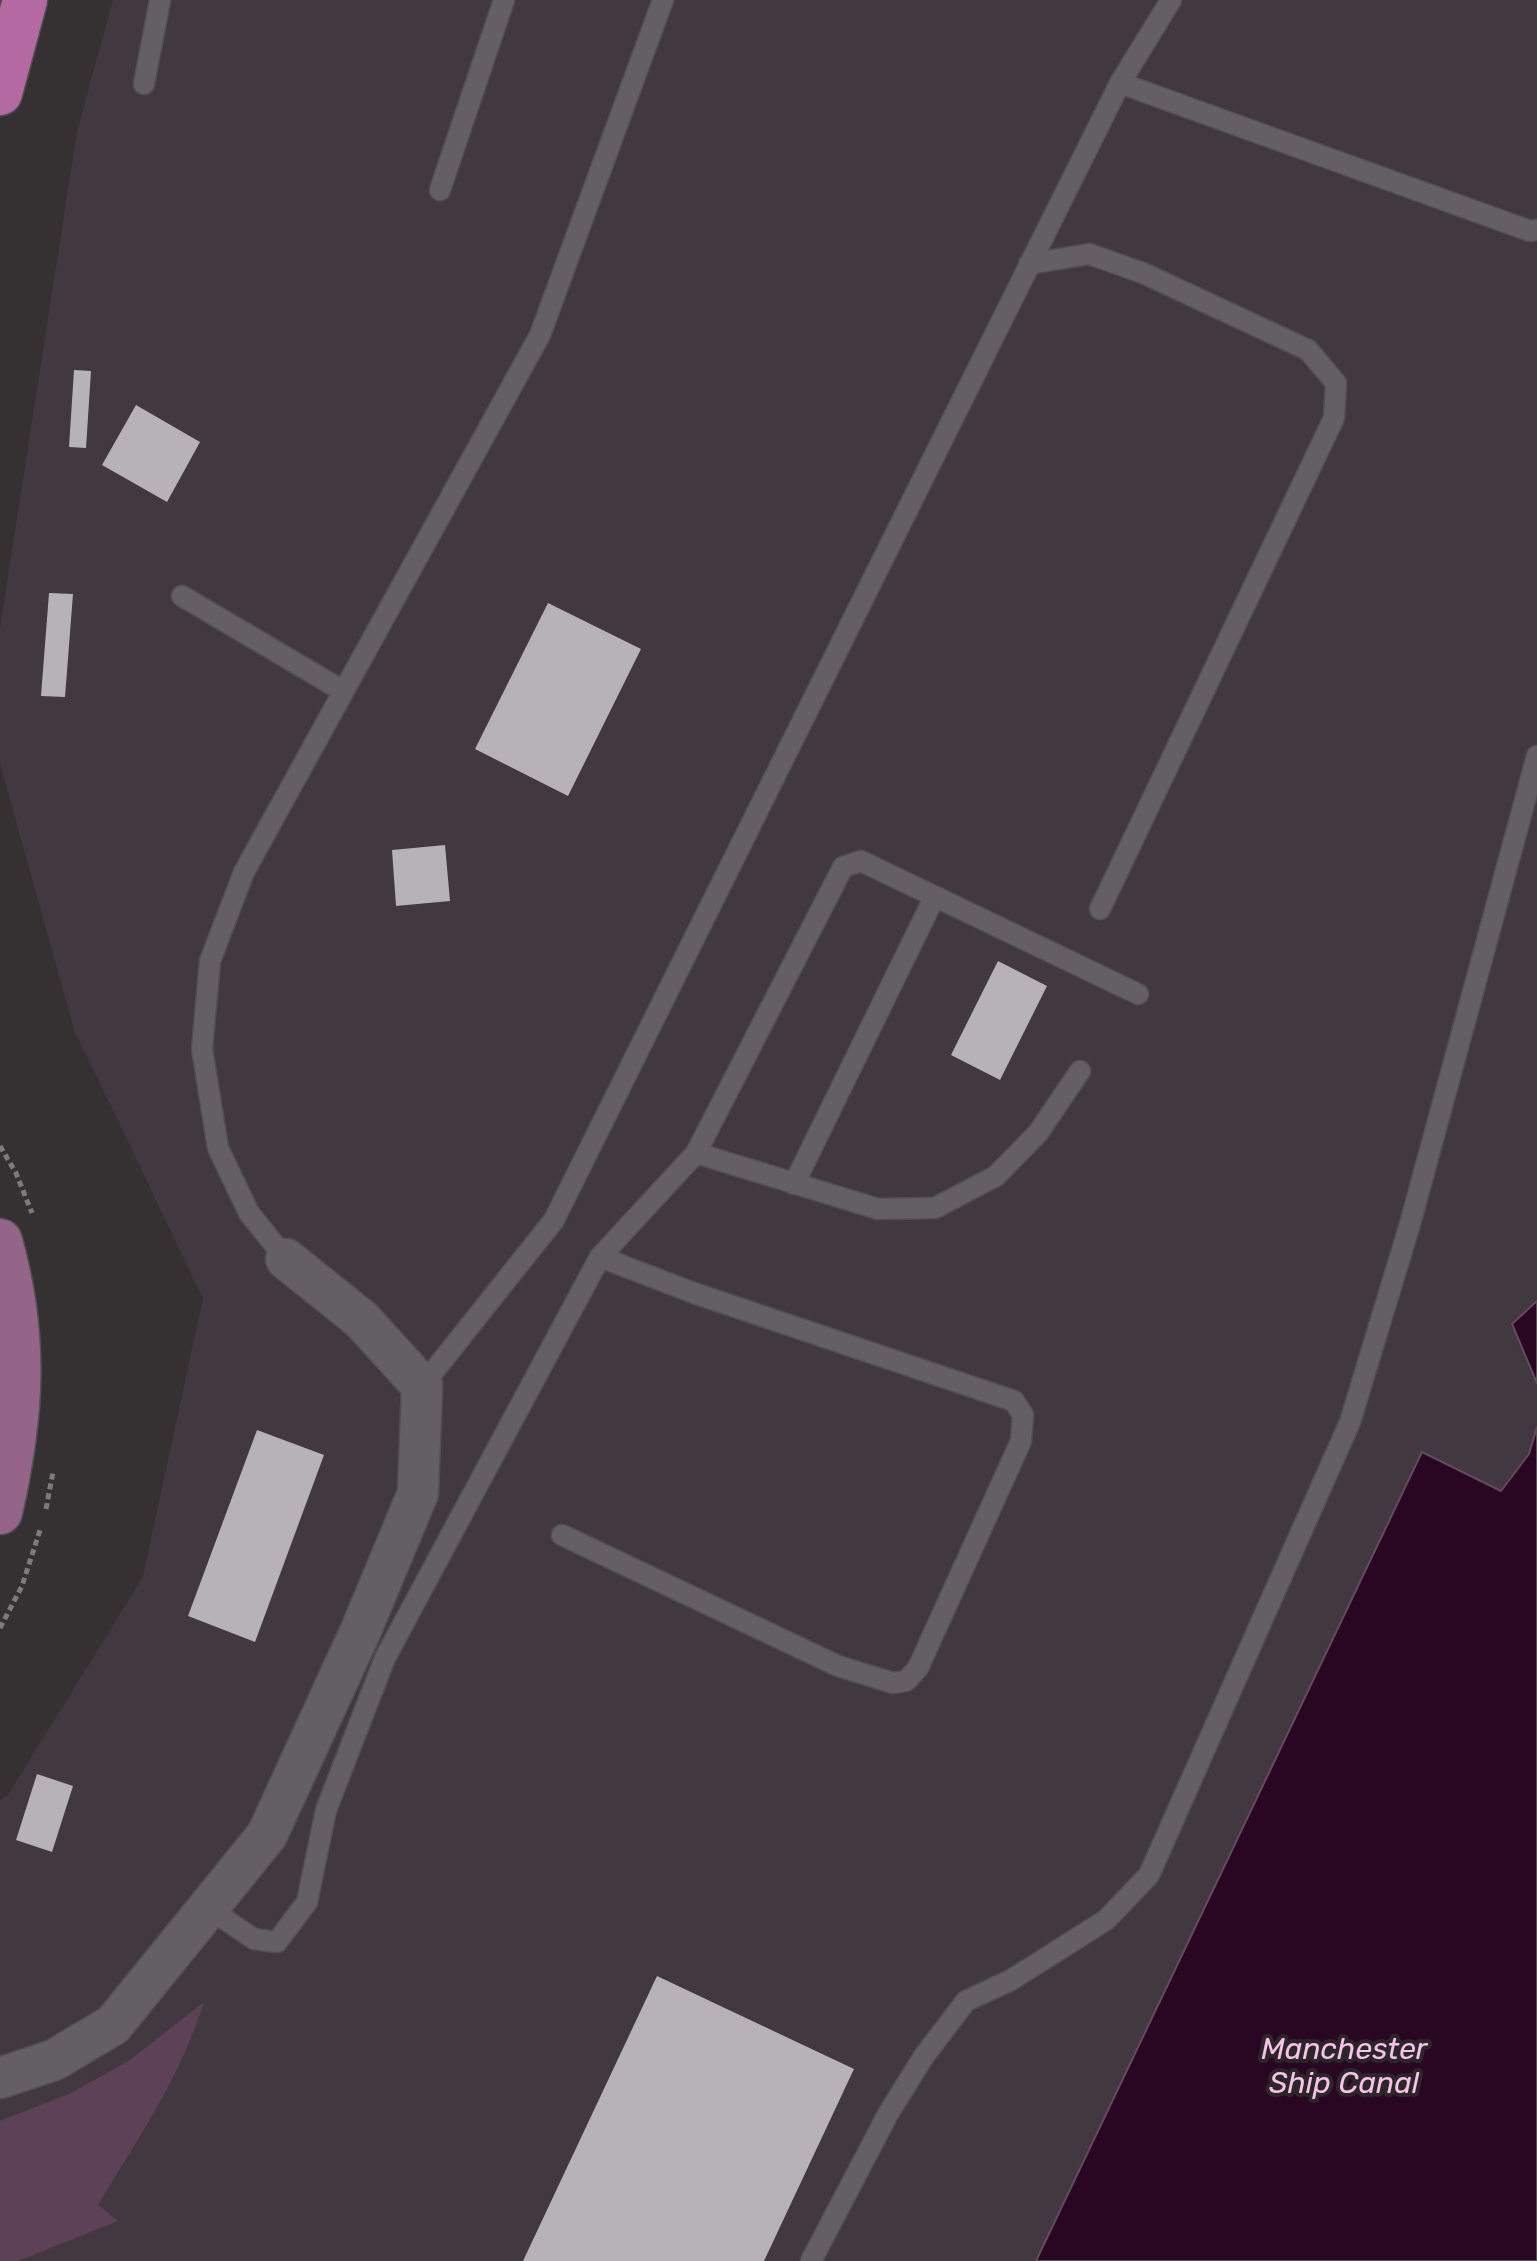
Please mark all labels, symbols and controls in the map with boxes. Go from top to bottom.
water label: Manchester Ship Canal [1261,2032,1427,2102]

